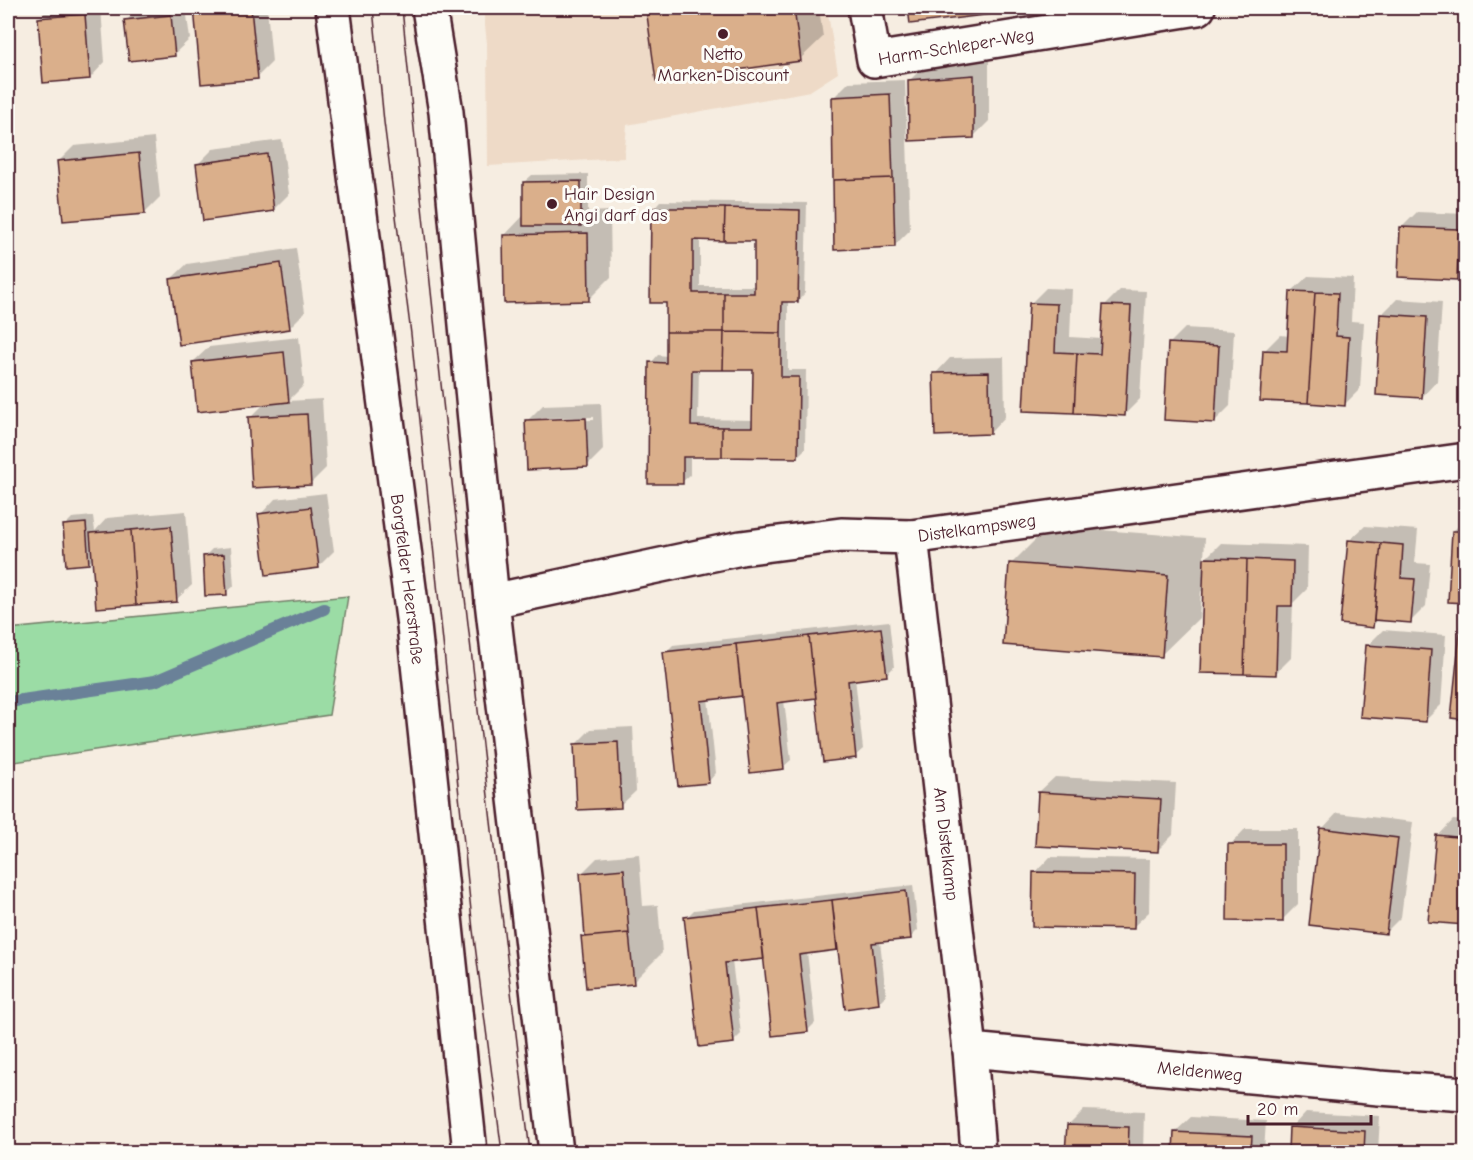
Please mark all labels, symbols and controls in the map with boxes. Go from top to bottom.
street label: Harm-Schleper-Weg [877,24,1036,70]
marker: Netto Marken-Discount [716,27,730,41]
place label: Netto Marken-Discount [657,44,790,86]
place label: Hair Design Angi darf das [564,184,667,226]
marker: Hair Design Angi darf das [545,197,559,211]
street label: Borgfelder Heerstraße [386,493,428,666]
street label: Distelkampsweg [917,510,1037,547]
street label: Am Distelkamp [929,786,963,902]
street label: Meldenweg [1156,1057,1244,1086]
scale bar [1248,1088,1371,1126]
text: 20 m [1257,1099,1298,1120]

